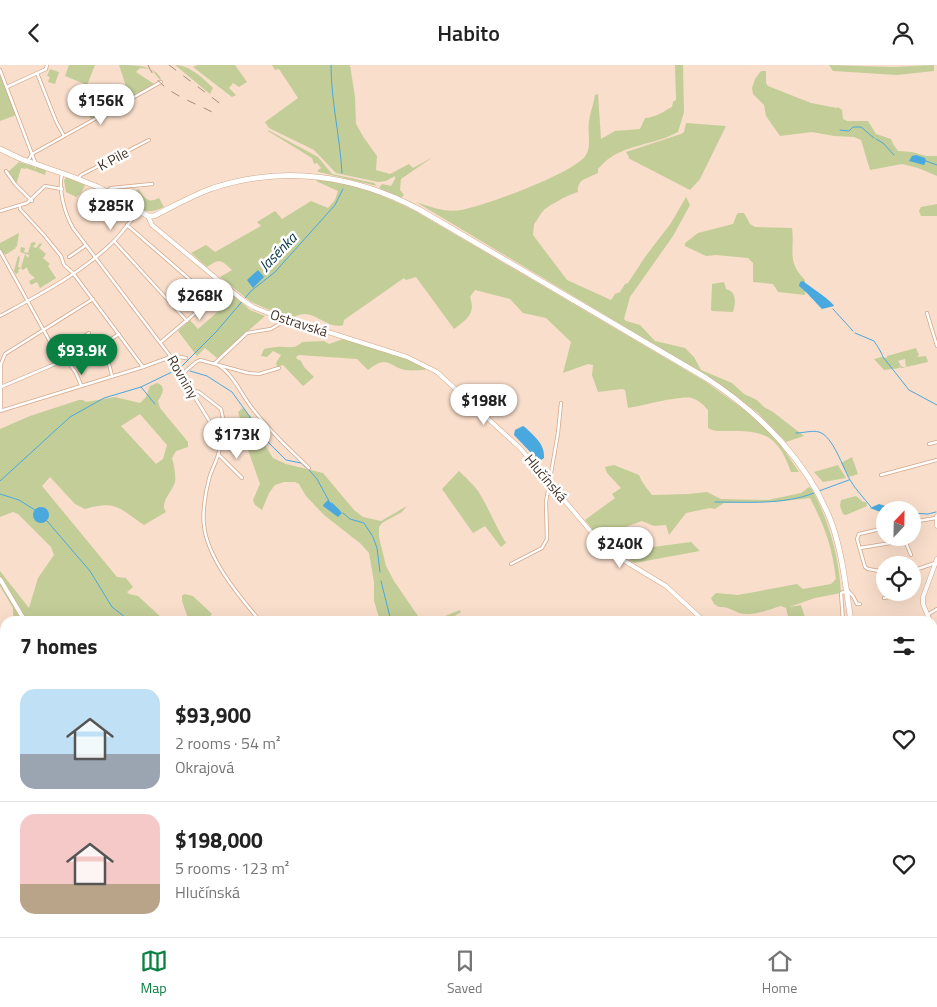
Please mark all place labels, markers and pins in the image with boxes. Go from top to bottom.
pin: $156K [66,83,136,126]
pin: $285K [76,189,146,231]
pin: $268K [165,279,235,321]
pin: $93.9K [41,333,123,376]
pin: $198K [449,383,519,426]
pin: $173K [202,417,272,460]
pin: $240K [585,527,655,569]

